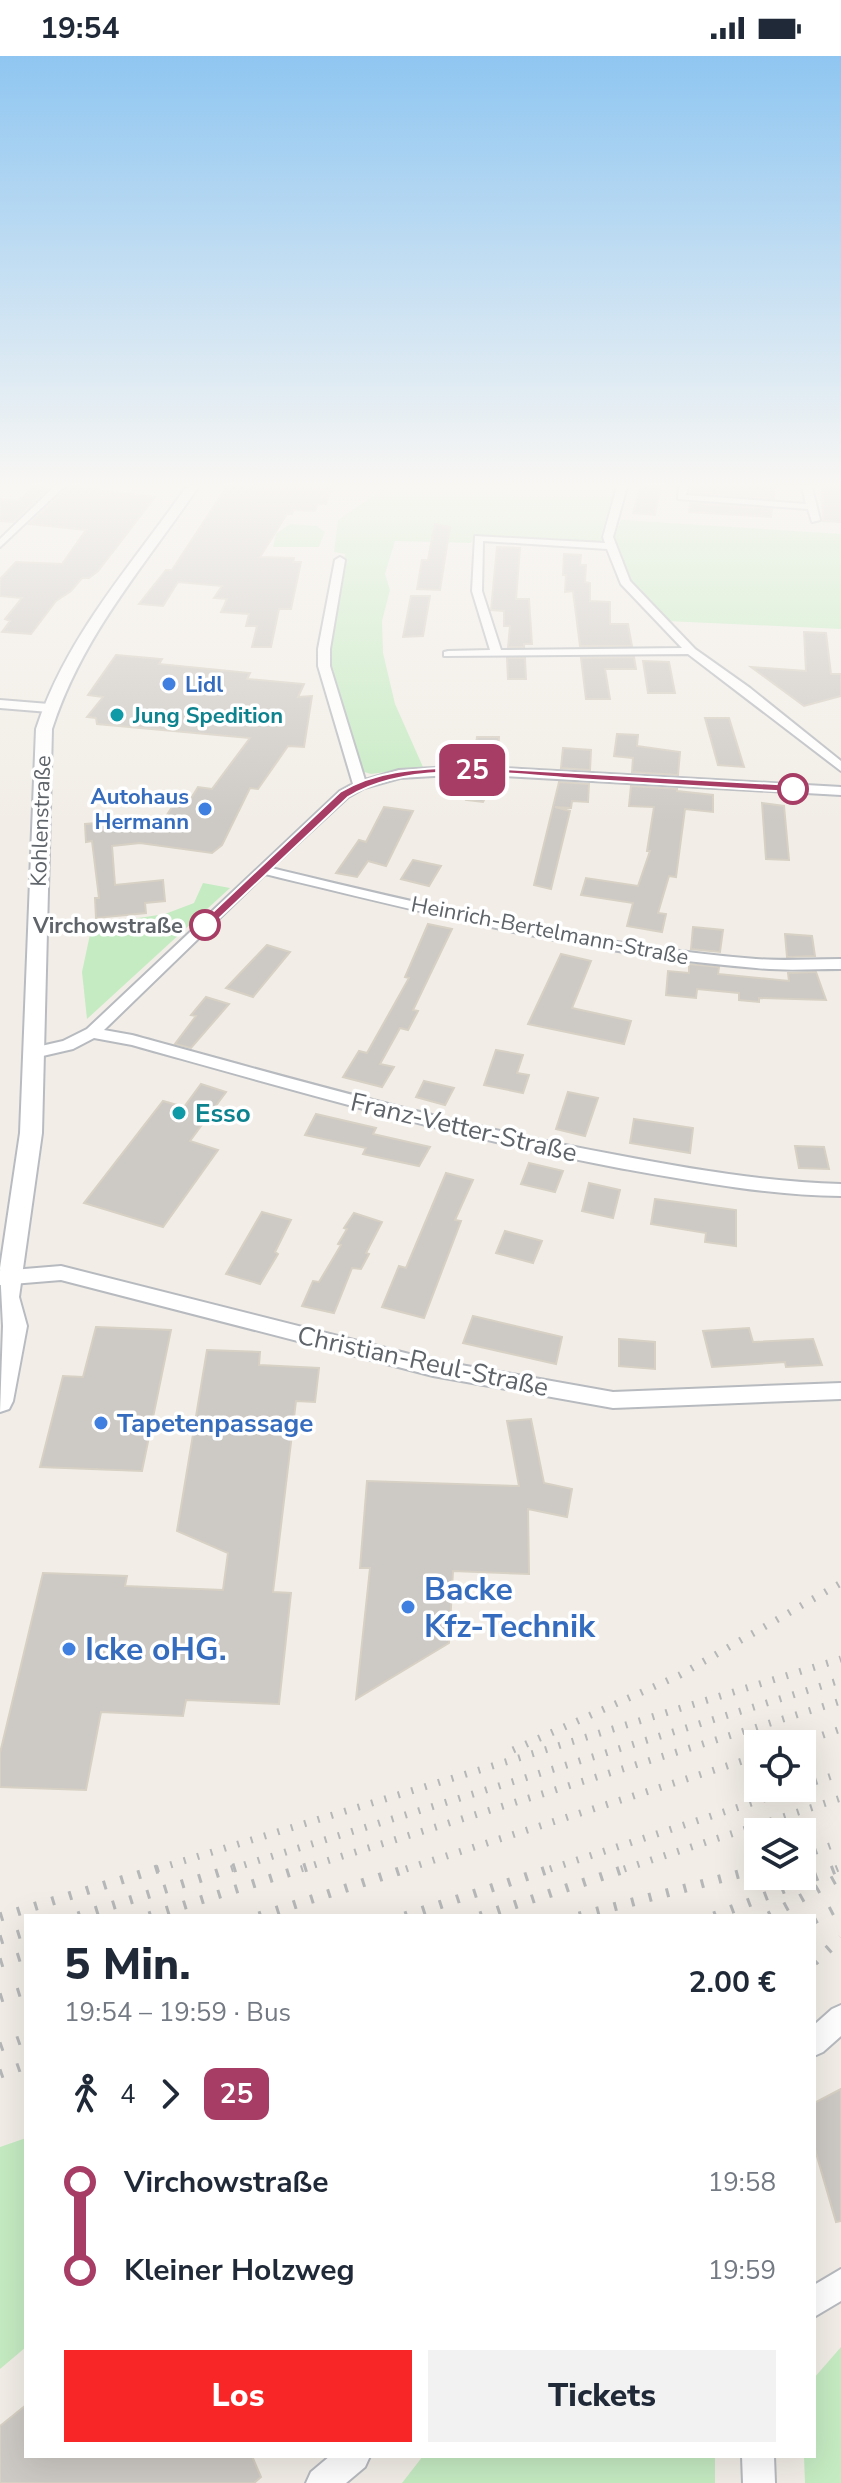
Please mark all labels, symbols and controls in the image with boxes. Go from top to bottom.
text: 19:54 [40,8,119,49]
place label: Lidl [185,670,223,700]
marker: Lidl [160,675,178,693]
place label: Jung Spedition [132,701,283,731]
marker: Jung Spedition [108,706,126,724]
line badge: 25 [436,744,508,796]
text: 25 [455,751,489,789]
street label: Kohlenstraße [24,755,58,887]
unlabelled marker [778,774,808,804]
place label: Autohaus Hermann [91,782,189,837]
marker: Autohaus Hermann [196,800,214,818]
street label: Heinrich-Bertelmann-Straße [408,889,691,973]
marker: Virchowstraße [190,910,220,940]
place label: Virchowstraße [32,911,183,941]
street label: Franz-Vetter-Straße [347,1084,581,1171]
place label: Esso [195,1096,251,1131]
marker: Esso [170,1104,188,1122]
street label: Christian-Reul-Straße [294,1318,552,1405]
place label: Tapetenpassage [117,1406,313,1441]
marker: Tapetenpassage [92,1414,110,1432]
place label: Backe Kfz-Technik [424,1568,596,1648]
marker: Backe Kfz-Technik [399,1598,417,1616]
place label: Icke oHG. [85,1628,227,1671]
marker: Icke oHG. [60,1640,78,1658]
map controls [744,1730,816,1890]
button: locate [744,1730,816,1802]
button: layers [744,1818,816,1890]
text: 5 Min. [64,1935,191,1995]
text: 2.00 € [688,1962,776,2003]
text: 19:54 – 19:59 · Bus [64,1995,291,2030]
icon: walk [64,2072,108,2116]
icon: forward [148,2072,192,2116]
text: 25 [220,2075,253,2113]
text: 4 [120,2077,136,2112]
text: Virchowstraße [124,2162,328,2203]
text: 19:58 [708,2165,776,2200]
text: Kleiner Holzweg [124,2250,355,2291]
text: 19:59 [708,2253,776,2288]
button: Los [64,2350,412,2442]
button: Tickets [428,2350,776,2442]

